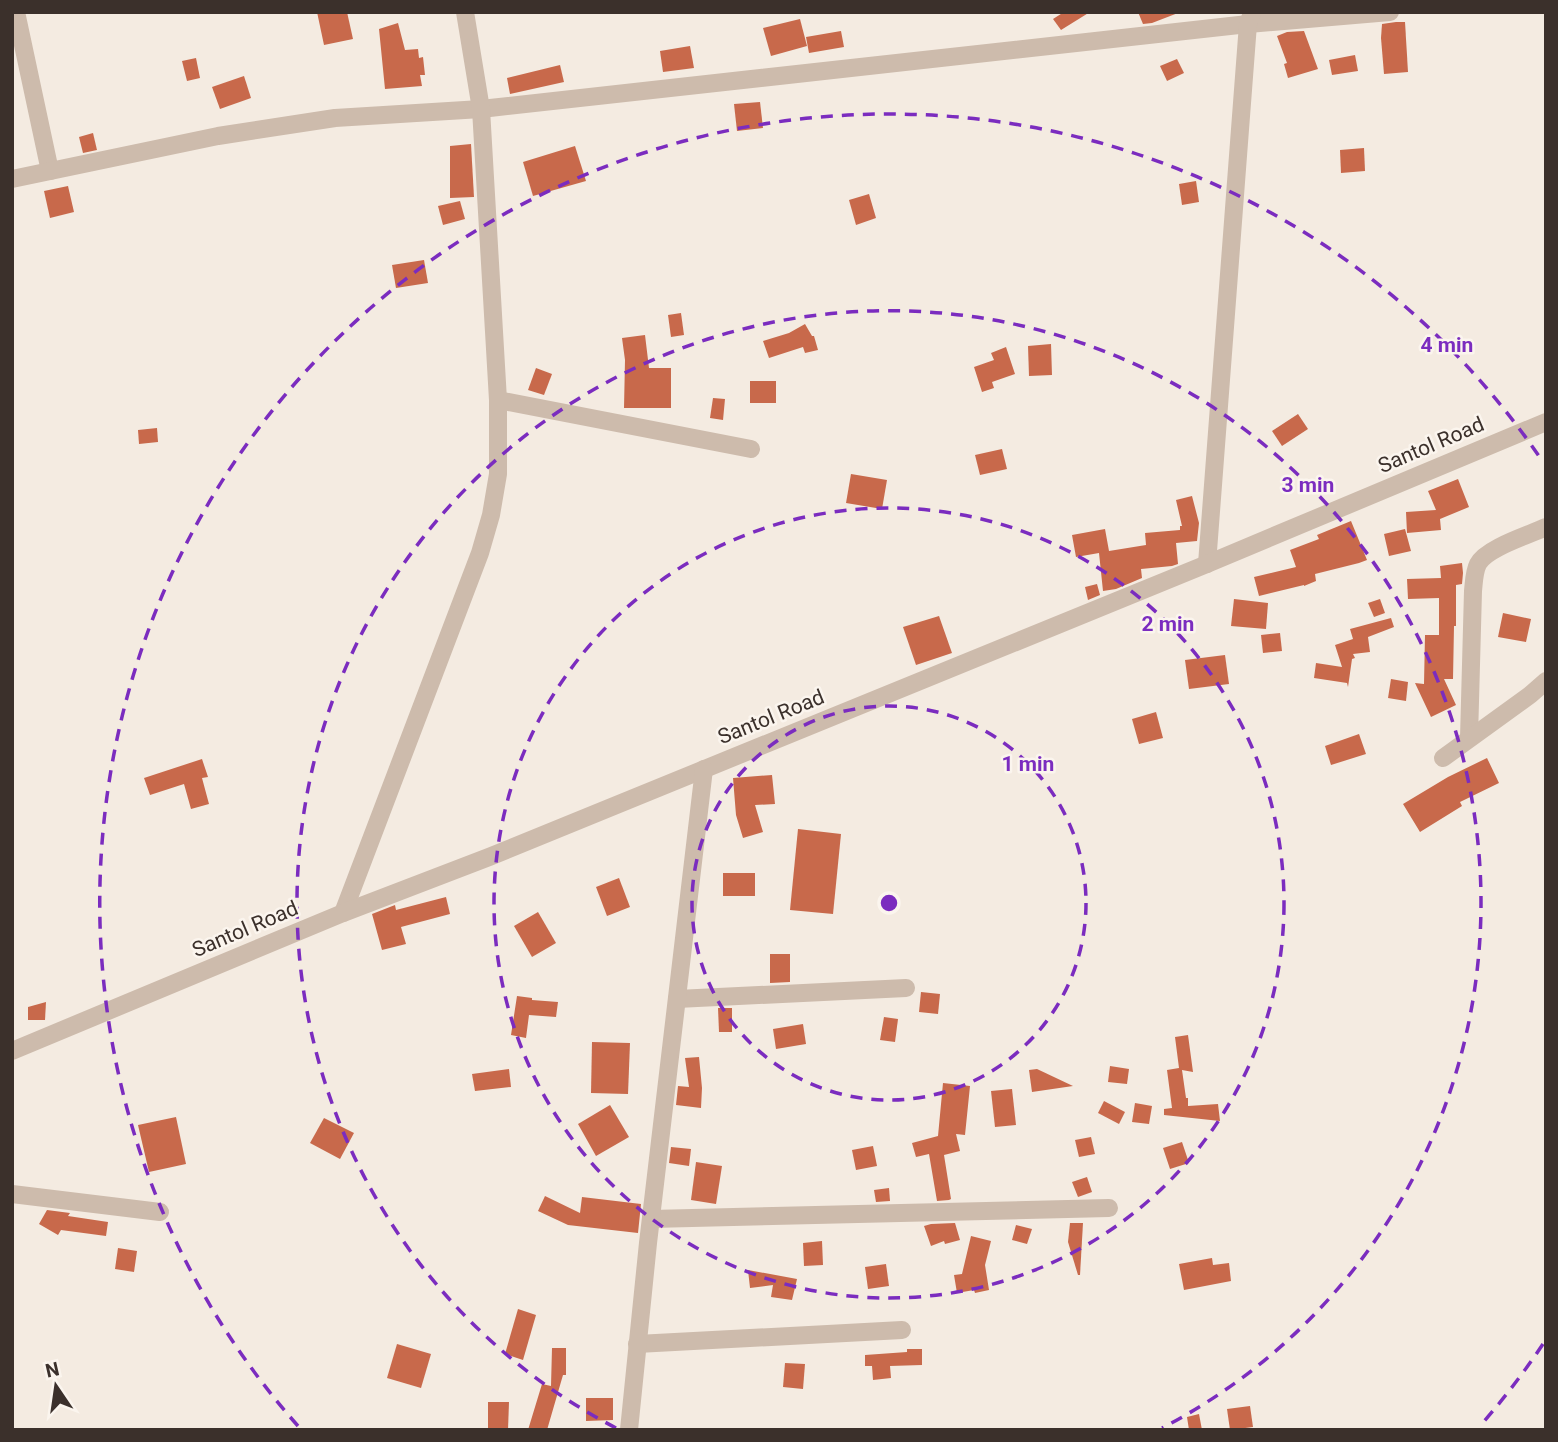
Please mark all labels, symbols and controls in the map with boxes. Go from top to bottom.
text: 4 min [1421,333,1473,357]
street label: Santol Road [1374,412,1488,478]
text: 3 min [1282,473,1334,497]
text: 2 min [1142,612,1194,636]
street label: Santol Road [714,685,828,749]
text: 1 min [1002,752,1054,776]
centre of rings [877,891,901,915]
street label: Santol Road [188,896,302,962]
north arrow [21,1351,91,1421]
text: N [43,1357,61,1383]

